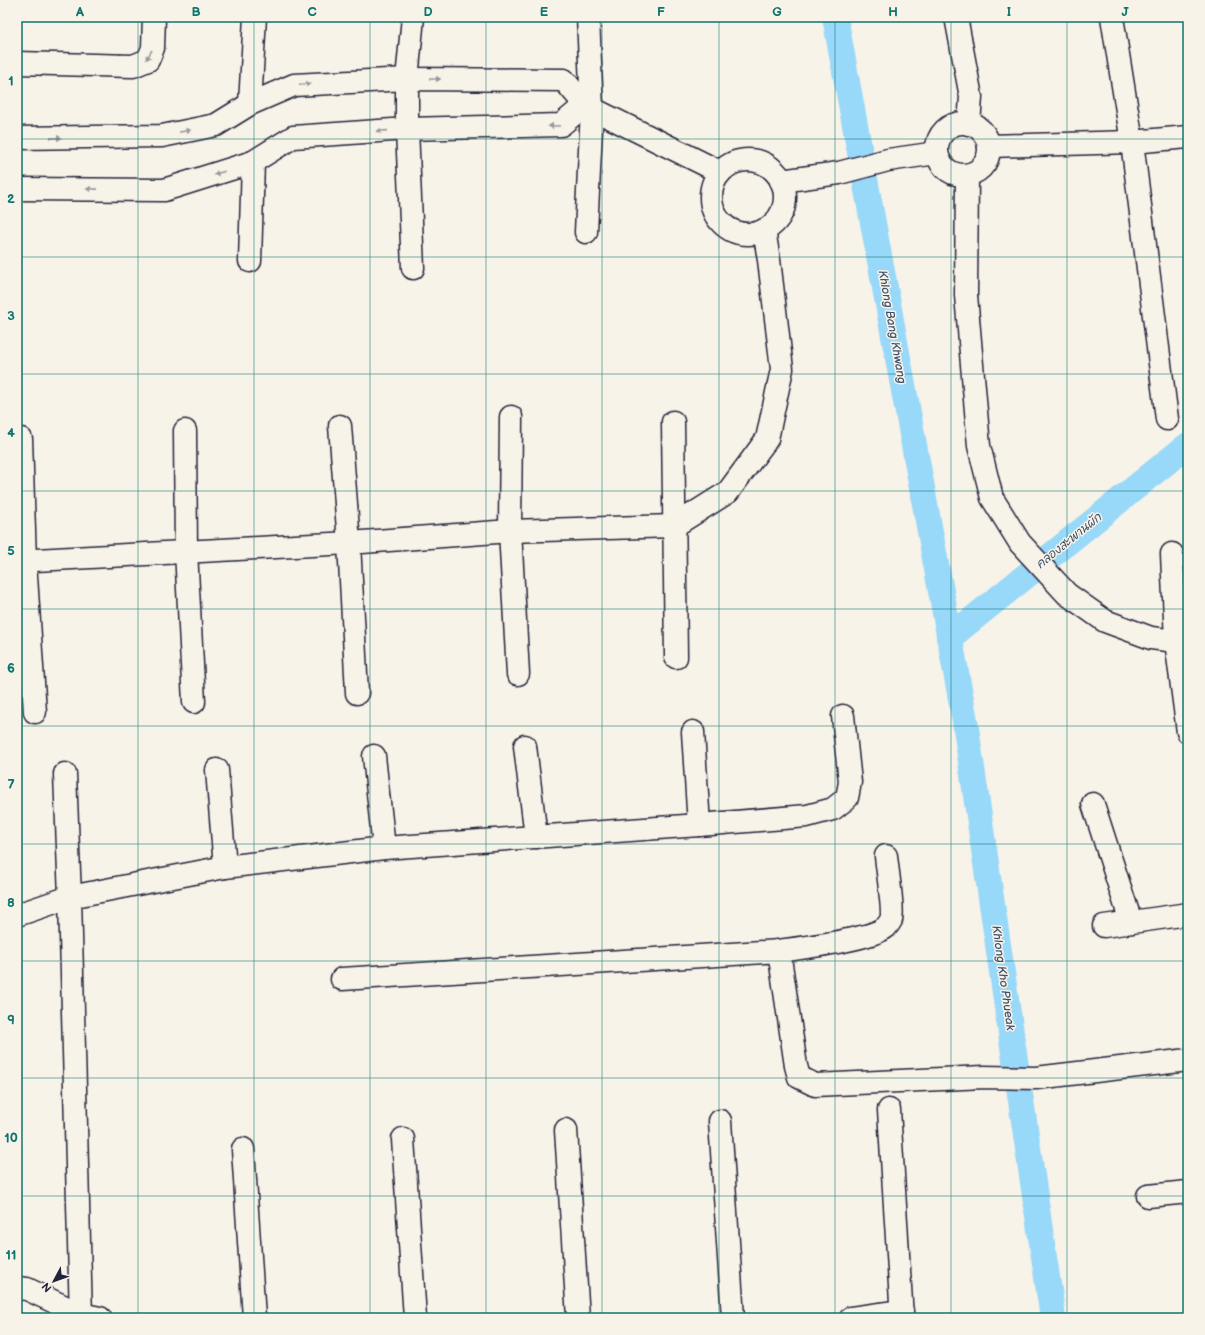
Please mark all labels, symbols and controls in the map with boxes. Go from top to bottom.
text: A [75,4,84,20]
text: B [191,4,201,20]
text: C [307,4,317,20]
text: D [423,4,433,20]
text: E [540,4,549,20]
text: F [657,4,665,20]
text: G [772,4,782,20]
text: H [888,4,898,20]
text: I [1007,4,1011,20]
text: J [1121,4,1129,20]
one-way arrow [146,49,153,60]
text: 1 [8,73,14,89]
one-way arrow [429,76,442,82]
one-way arrow [299,81,311,88]
one-way arrow [548,122,560,129]
one-way arrow [179,128,192,134]
one-way arrow [376,128,388,135]
one-way arrow [50,135,63,141]
one-way arrow [213,170,225,176]
one-way arrow [85,186,98,192]
text: 2 [7,191,15,207]
water label: Khlong Bang Khwang [875,269,909,385]
text: 3 [7,308,15,324]
text: 4 [7,425,15,441]
water label: คลองสะพานผัก [1033,509,1106,572]
text: 5 [7,543,15,559]
text: 6 [7,660,15,676]
text: 7 [7,777,15,793]
text: 8 [7,895,15,911]
water label: Khlong Kho Phueak [988,925,1018,1033]
text: 9 [7,1012,15,1028]
text: 10 [4,1130,18,1146]
text: 11 [6,1247,16,1263]
north arrow [34,1261,74,1301]
text: N [39,1280,54,1295]

